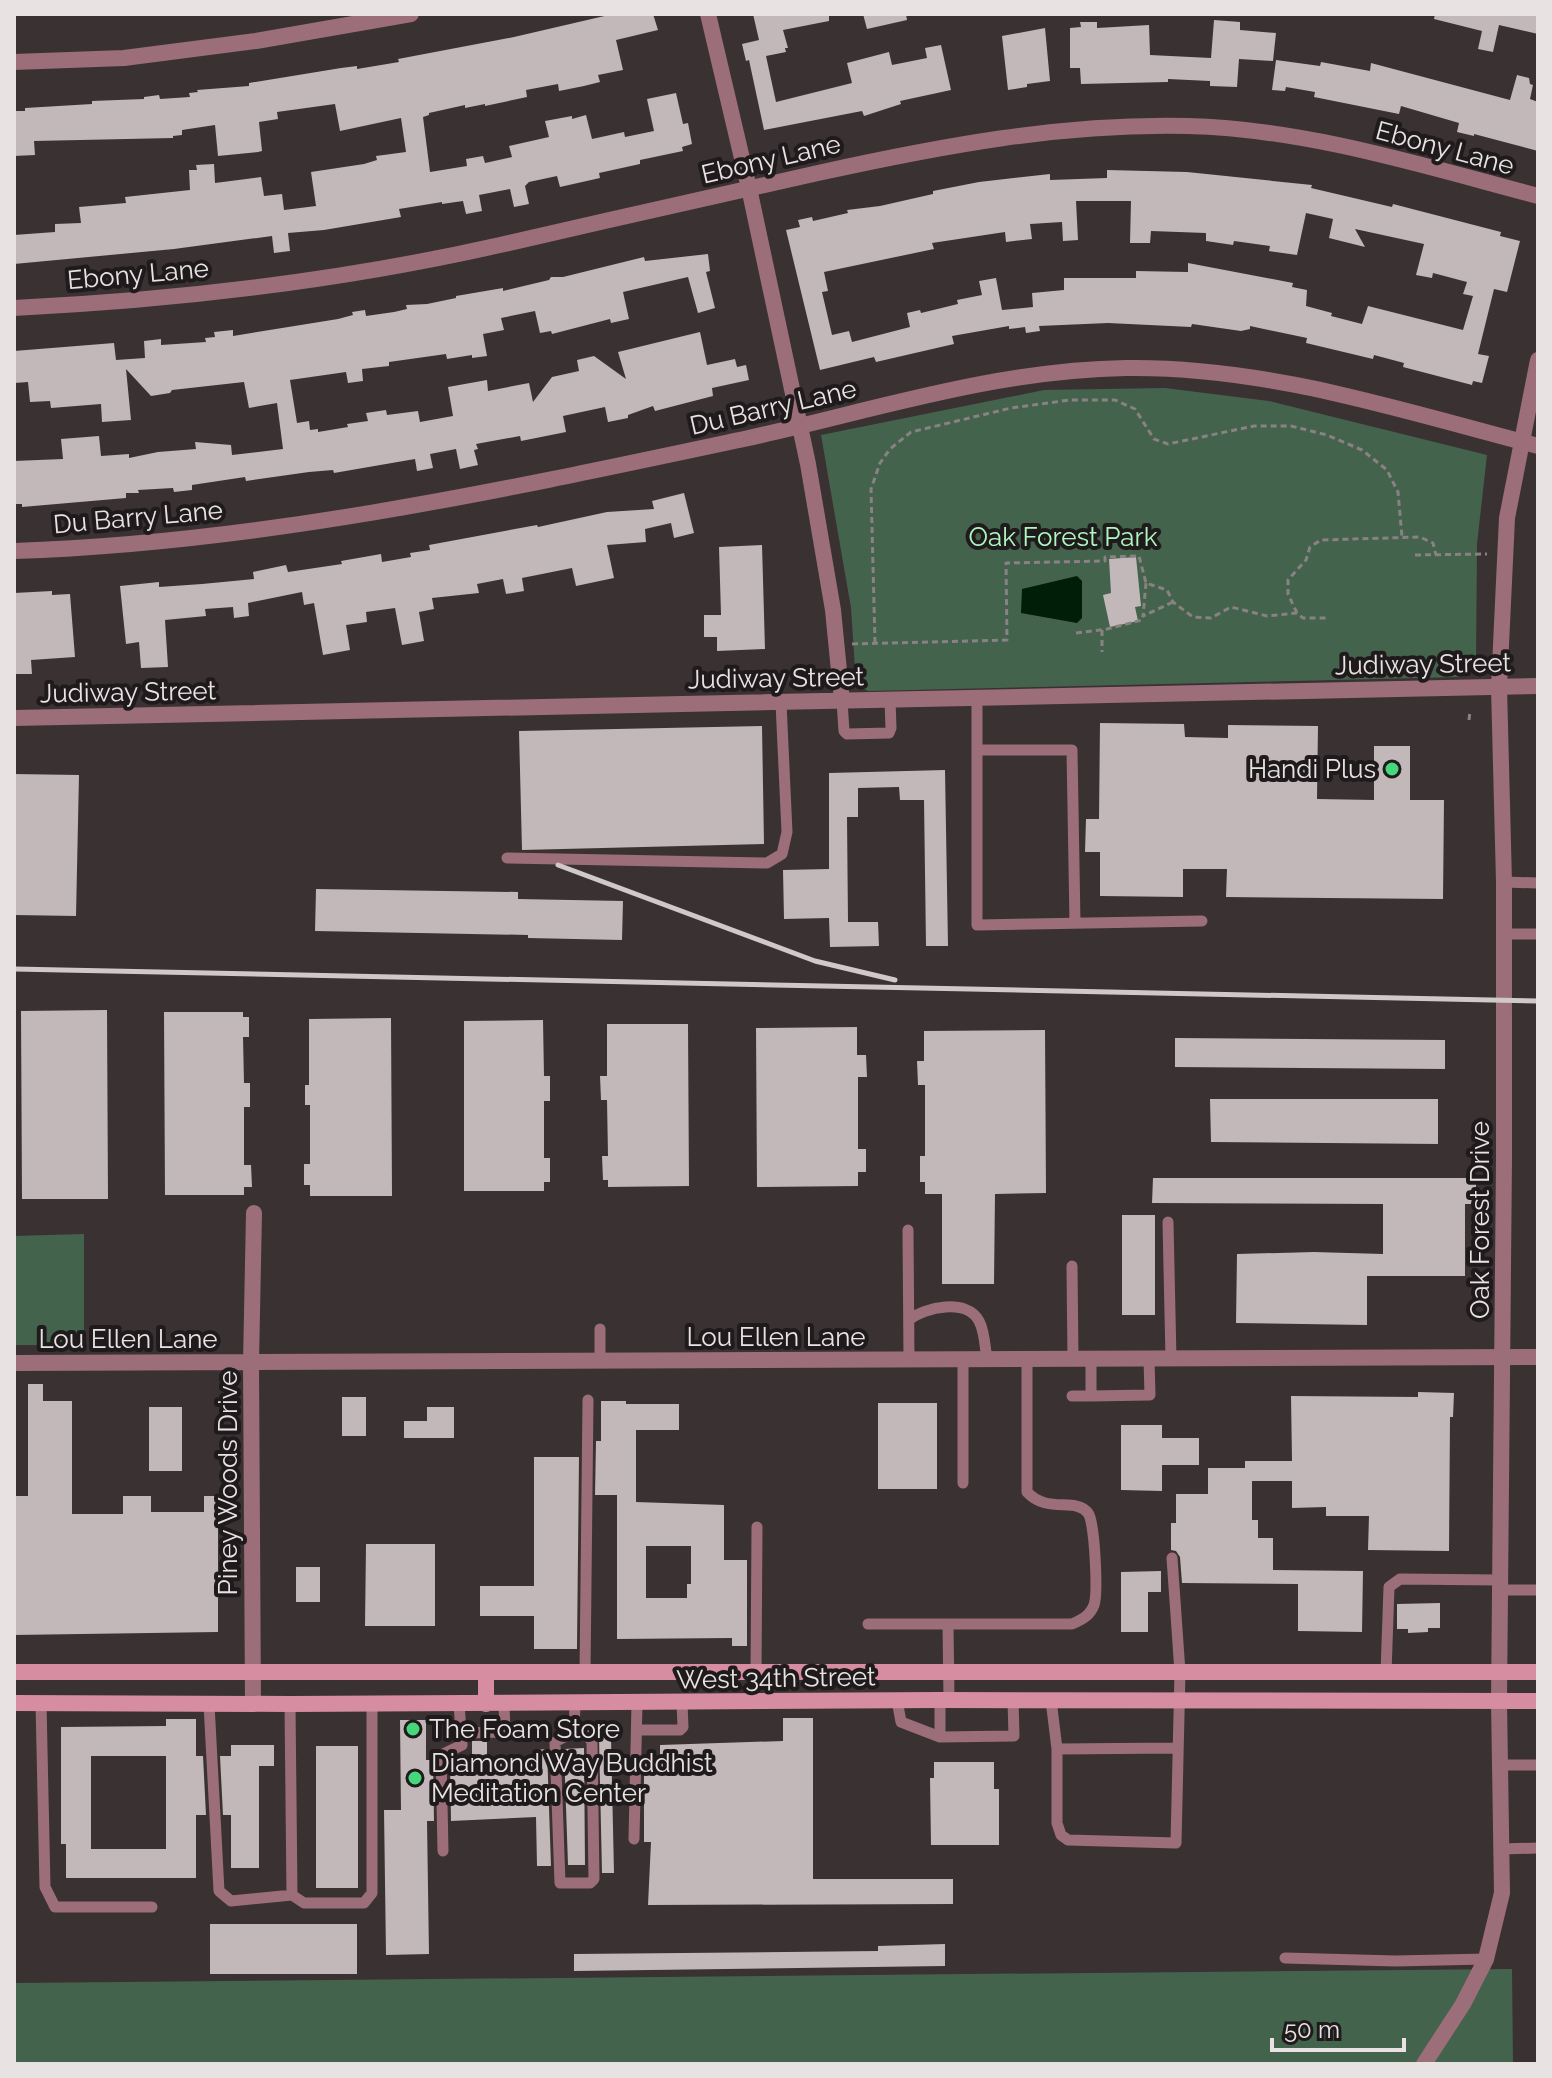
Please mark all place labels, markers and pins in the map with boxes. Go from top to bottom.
place label: Handi Plus [1248,754,1376,784]
marker: Handi Plus [1383,760,1401,778]
place label: The Foam Store [429,1714,620,1744]
marker: The Foam Store [404,1720,422,1738]
place label: Diamond Way Buddhist Meditation Center [431,1748,713,1808]
marker: Diamond Way Buddhist Meditation Center [406,1769,424,1787]

